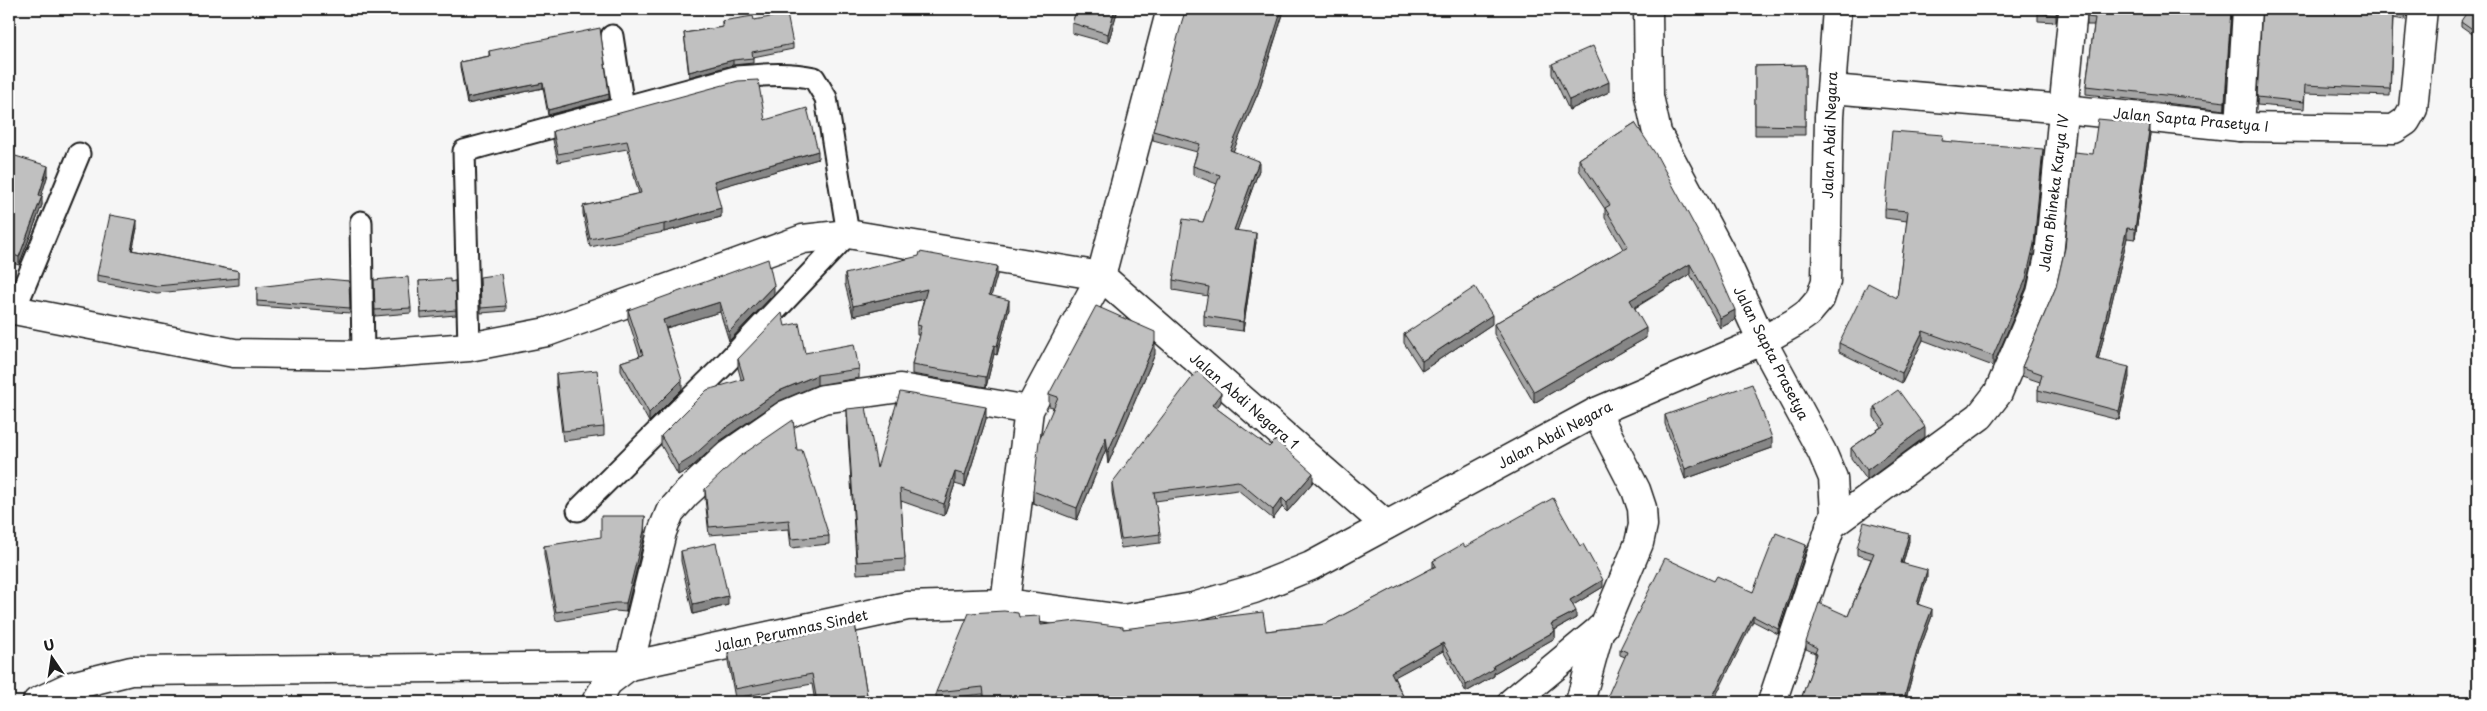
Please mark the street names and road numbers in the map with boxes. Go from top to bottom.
street label: Jalan Abdi Negara [1817,71,1842,199]
street label: Jalan Sapta Prasetya I [2112,102,2270,137]
street label: Jalan Bhineka Karya IV [2033,112,2074,273]
street label: Jalan Sapta Prasetya [1729,282,1814,423]
street label: Jalan Abdi Negara 1 [1185,347,1303,454]
street label: Jalan Abdi Negara [1494,395,1616,474]
street label: Jalan Perumnas Sindet [712,604,870,657]

